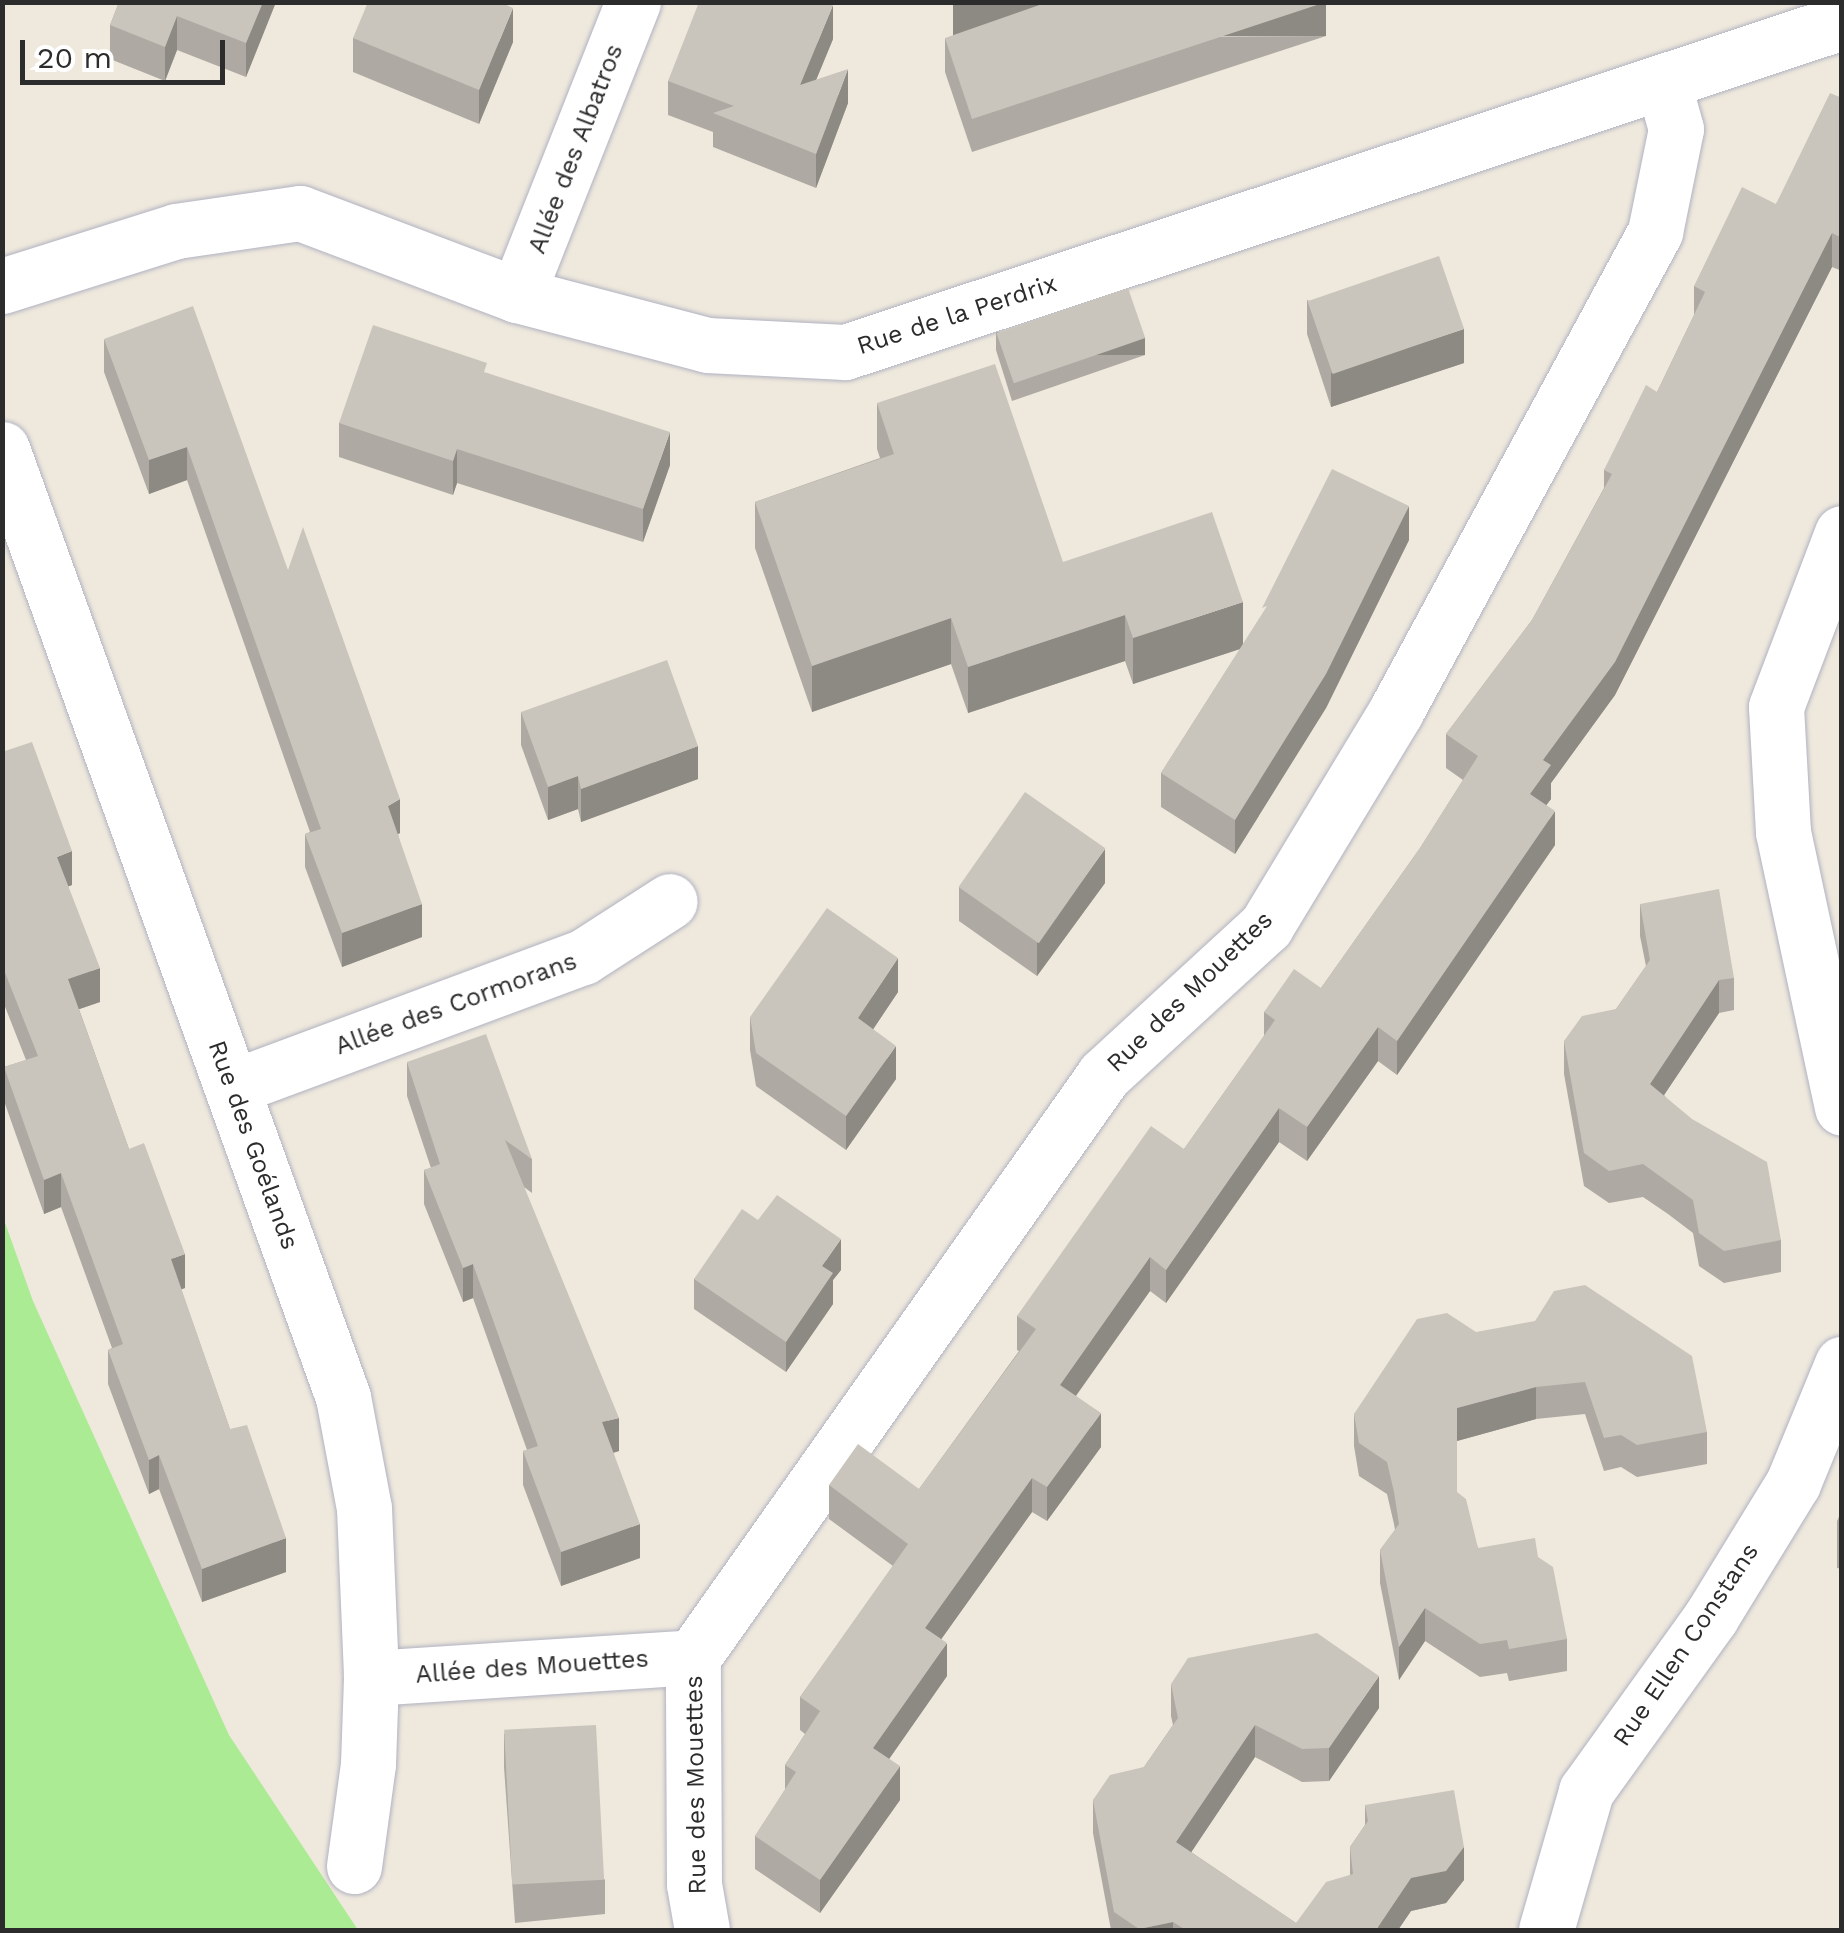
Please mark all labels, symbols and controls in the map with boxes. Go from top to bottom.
scale bar [25,20,230,82]
text: 20 m [37,40,112,75]
street label: Allée des Albatros [522,40,630,258]
street label: Rue de la Perdrix [853,268,1061,362]
street label: Rue des Mouettes [1101,905,1279,1079]
street label: Allée des Cormorans [331,946,581,1062]
street label: Rue des Goélands [201,1036,305,1254]
street label: Rue Ellen Constans [1607,1538,1765,1752]
street label: Allée des Mouettes [414,1644,650,1690]
street label: Rue des Mouettes [679,1675,713,1895]

